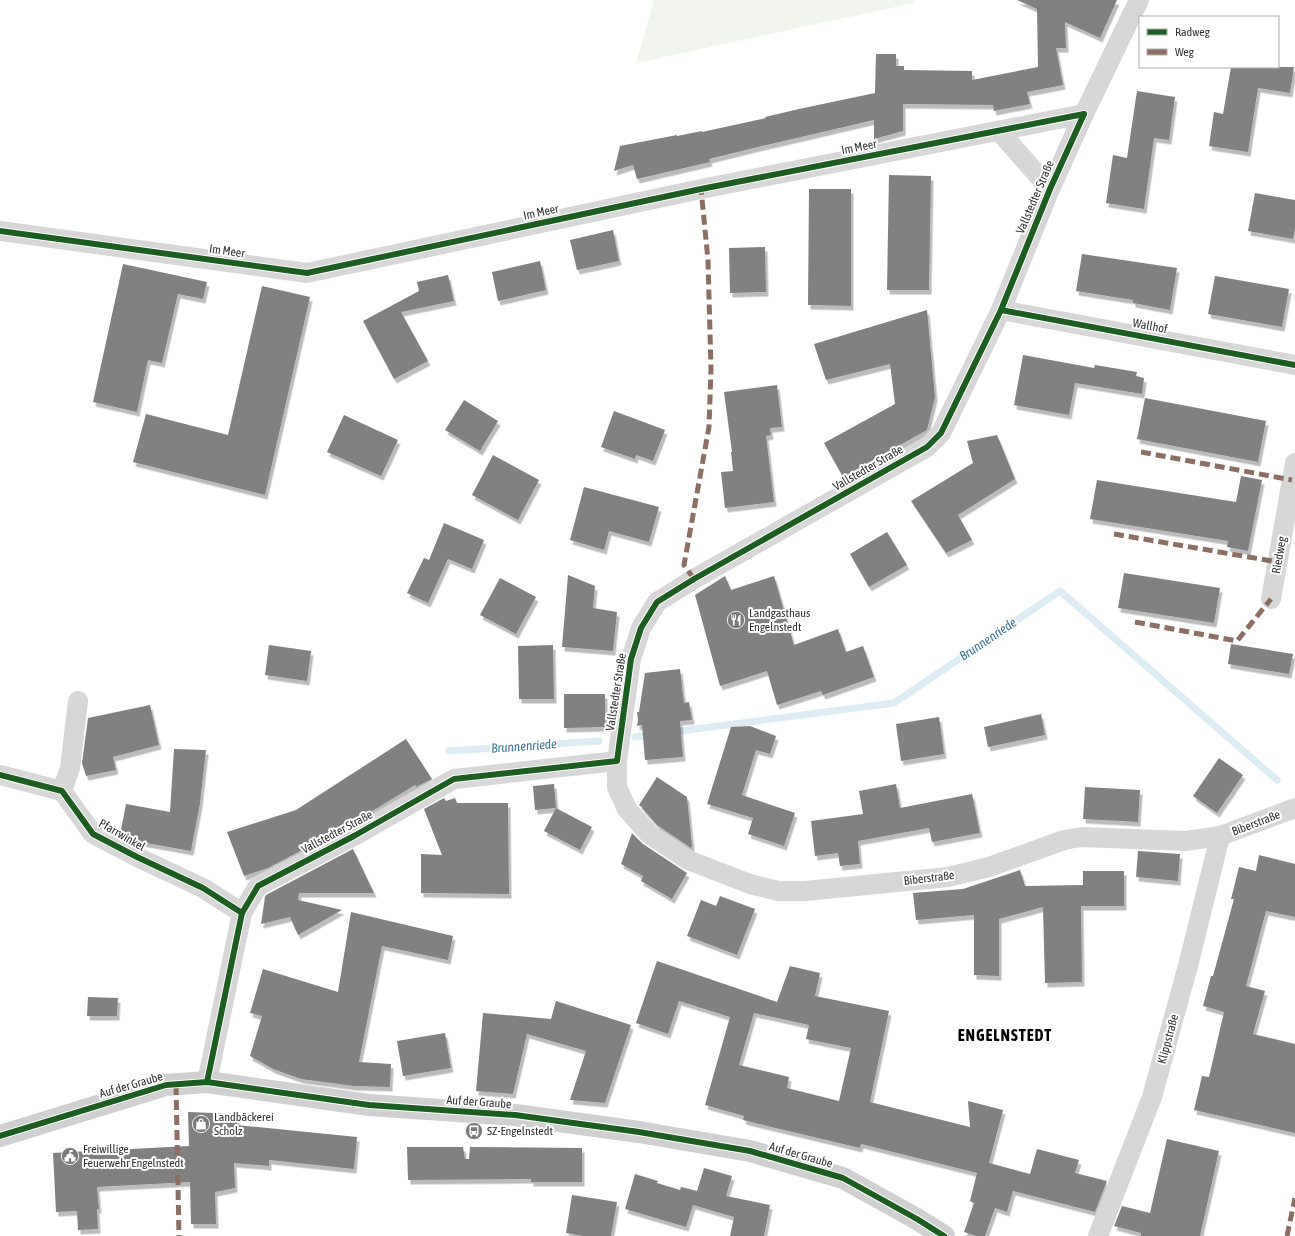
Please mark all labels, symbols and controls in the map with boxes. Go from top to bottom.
legend [1139,16,1279,68]
text: Radweg [1175,25,1211,39]
text: Weg [1175,45,1195,59]
street label: Im Meer [840,137,878,157]
street label: Vallstedter Straße [1013,158,1057,236]
street label: Im Meer [522,201,560,223]
street label: Im Meer [208,242,246,260]
street label: Wallhof [1131,316,1169,336]
street label: Vallstedter Straße [830,442,906,494]
street label: Riedweg [1269,535,1289,575]
place label: Landgasthaus Engelnstedt [749,606,810,634]
restaurant icon: Landgasthaus Engelnstedt [726,610,746,630]
water label: Brunnenriede [957,614,1019,664]
street label: Vallstedter Straße [603,652,629,732]
water label: Brunnenriede [491,736,557,756]
street label: Vallstedter Straße [299,807,375,857]
street label: Biberstraße [1230,807,1282,839]
street label: Pfarrwinkel [96,816,148,854]
street label: Biberstraße [903,868,955,888]
street label: Klippstraße [1155,1013,1181,1065]
district label: ENGELNSTEDT [958,1026,1052,1044]
street label: Auf der Graube [98,1069,164,1101]
street label: Auf der Graube [446,1093,512,1111]
place label: Landbäckerei Scholz [214,1110,274,1138]
shop icon: Landbäckerei Scholz [191,1114,211,1134]
bus stop icon: SZ-Engelnstedt [464,1121,484,1141]
place label: SZ-Engelnstedt [487,1124,553,1138]
street label: Auf der Graube [768,1139,834,1171]
place label: Freiwillige Feuerwehr Engelnstedt [83,1142,184,1170]
public building icon: Freiwillige Feuerwehr Engelnstedt [60,1146,80,1166]

